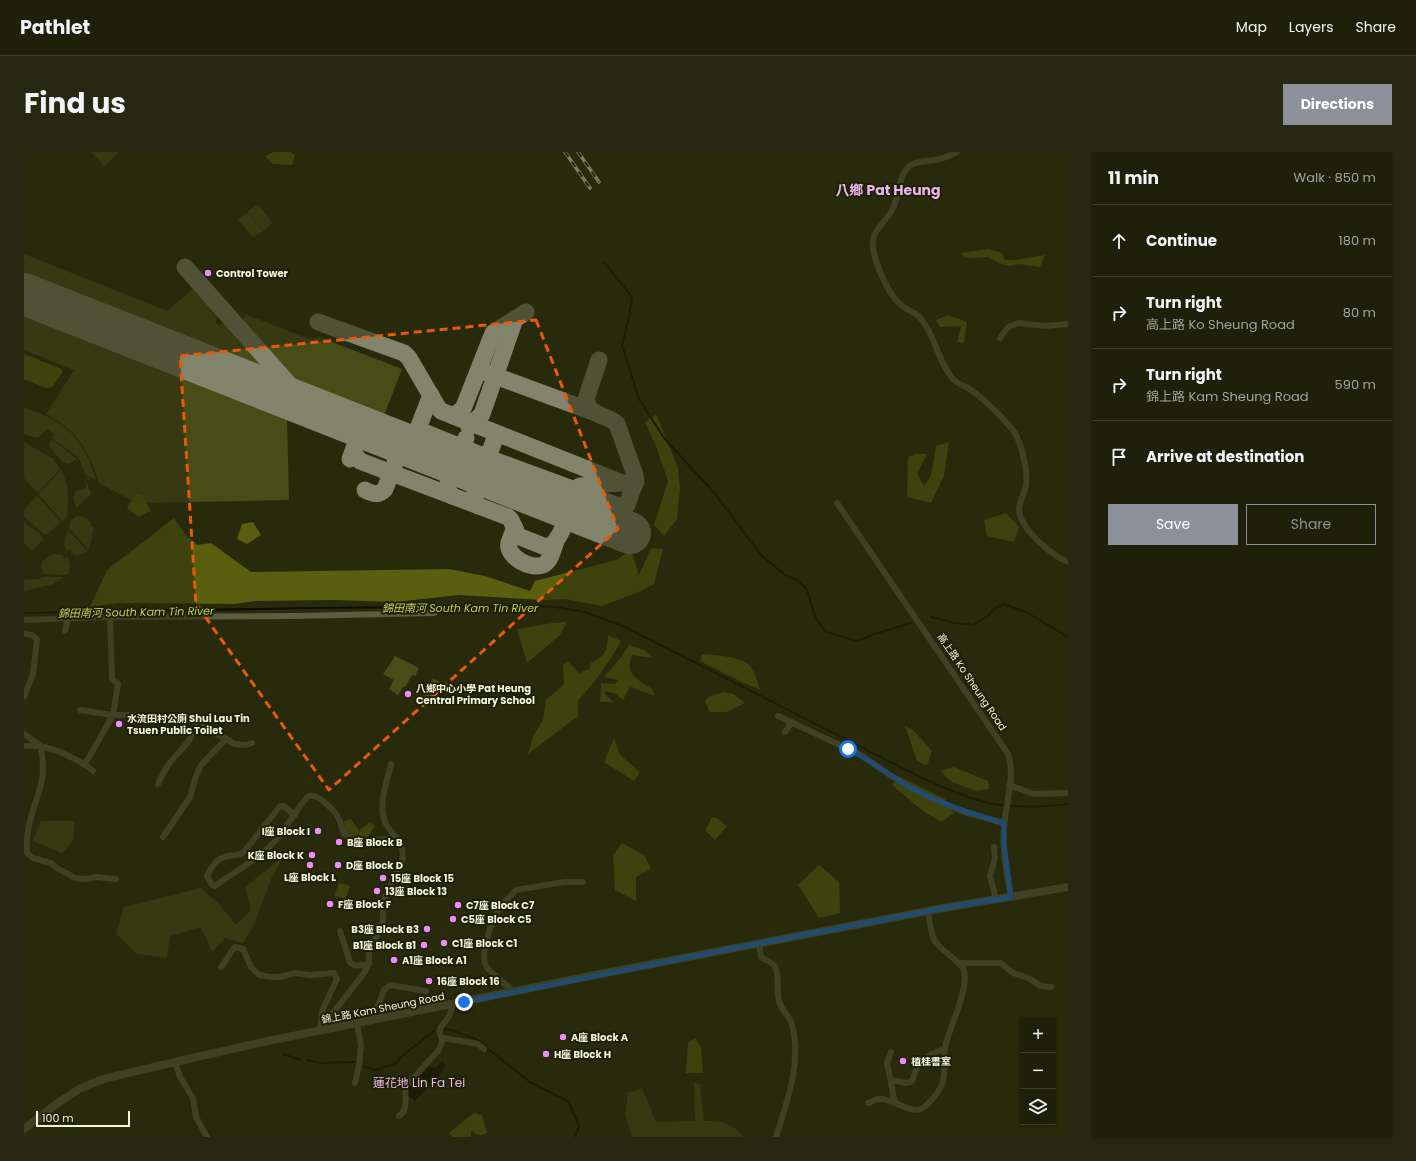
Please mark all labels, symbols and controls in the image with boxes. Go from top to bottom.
text: Pathlet [20,14,90,41]
text: Map [1236,17,1267,37]
text: Layers [1289,17,1333,37]
text: Share [1355,17,1396,37]
text: Find us [24,84,126,123]
button: Directions [1283,84,1392,125]
text: 11 min [1108,166,1159,190]
text: Walk · 850 m [1294,168,1376,187]
district label: 八鄉 Pat Heung [835,180,941,200]
icon: ahead [1108,230,1130,252]
text: Continue [1146,230,1217,251]
text: 180 m [1339,231,1376,250]
place label: Control Tower [216,266,289,281]
marker: Control Tower [203,268,213,278]
text: Turn right [1146,292,1222,313]
icon: right [1108,302,1130,324]
text: 80 m [1343,303,1376,322]
text: 高上路 Ko Sheung Road [1146,315,1295,334]
text: Turn right [1146,364,1222,385]
icon: right [1108,374,1130,396]
text: 590 m [1335,375,1376,394]
text: 錦上路 Kam Sheung Road [1146,387,1309,406]
icon: arrive [1108,446,1130,468]
text: Arrive at destination [1146,446,1304,467]
button: Save [1108,504,1238,545]
button: Share [1246,504,1376,545]
water label: 錦田南河 South Kam Tin River [382,600,539,616]
water label: 錦田南河 South Kam Tin River [58,603,215,621]
street label: 高上路 Ko Sheung Road [934,630,1010,734]
place label: 八鄉中心小學 Pat Heung Central Primary School [416,681,535,708]
marker: 八鄉中心小學 Pat Heung Central Primary School [403,689,413,699]
place label: 水流田村公廁 Shui Lau Tin Tsuen Public Toilet [127,711,250,738]
marker: 水流田村公廁 Shui Lau Tin Tsuen Public Toilet [114,719,124,729]
route start [839,740,857,758]
place label: I座 Block I [262,824,310,839]
marker: I座 Block I [313,826,323,836]
place label: B座 Block B [347,835,403,850]
marker: B座 Block B [334,837,344,847]
place label: K座 Block K [248,848,304,863]
marker: K座 Block K [307,850,317,860]
place label: D座 Block D [346,858,403,873]
marker: L座 Block L [305,860,315,870]
marker: D座 Block D [333,860,343,870]
place label: L座 Block L [284,870,336,885]
place label: 15座 Block 15 [391,871,454,886]
marker: 15座 Block 15 [378,873,388,883]
place label: 13座 Block 13 [385,884,447,899]
marker: 13座 Block 13 [372,886,382,896]
place label: F座 Block F [338,897,392,912]
place label: C7座 Block C7 [466,898,535,913]
marker: F座 Block F [325,899,335,909]
marker: C7座 Block C7 [453,900,463,910]
place label: C5座 Block C5 [461,912,532,927]
marker: C5座 Block C5 [448,914,458,924]
place label: B3座 Block B3 [351,922,419,937]
marker: B3座 Block B3 [422,924,432,934]
place label: C1座 Block C1 [452,936,517,951]
place label: B1座 Block B1 [353,938,416,953]
marker: C1座 Block C1 [439,938,449,948]
marker: B1座 Block B1 [419,940,429,950]
place label: A1座 Block A1 [402,953,467,968]
marker: A1座 Block A1 [389,955,399,965]
place label: 16座 Block 16 [437,974,500,989]
marker: 16座 Block 16 [424,976,434,986]
street label: 錦上路 Kam Sheung Road [320,989,446,1027]
route end [455,993,473,1011]
map controls [1020,1017,1056,1125]
button: + [1020,1017,1056,1053]
place label: A座 Block A [571,1030,629,1045]
marker: A座 Block A [558,1032,568,1042]
place label: H座 Block H [554,1047,611,1062]
marker: H座 Block H [541,1049,551,1059]
button: − [1020,1053,1056,1089]
place label: 植桂書室 [911,1054,951,1069]
marker: 植桂書室 [898,1056,908,1066]
district label: 蓮花地 Lin Fa Tei [373,1074,465,1091]
button: layers [1020,1089,1056,1125]
scale bar [36,1109,130,1128]
text: 100 m [42,1110,74,1126]

